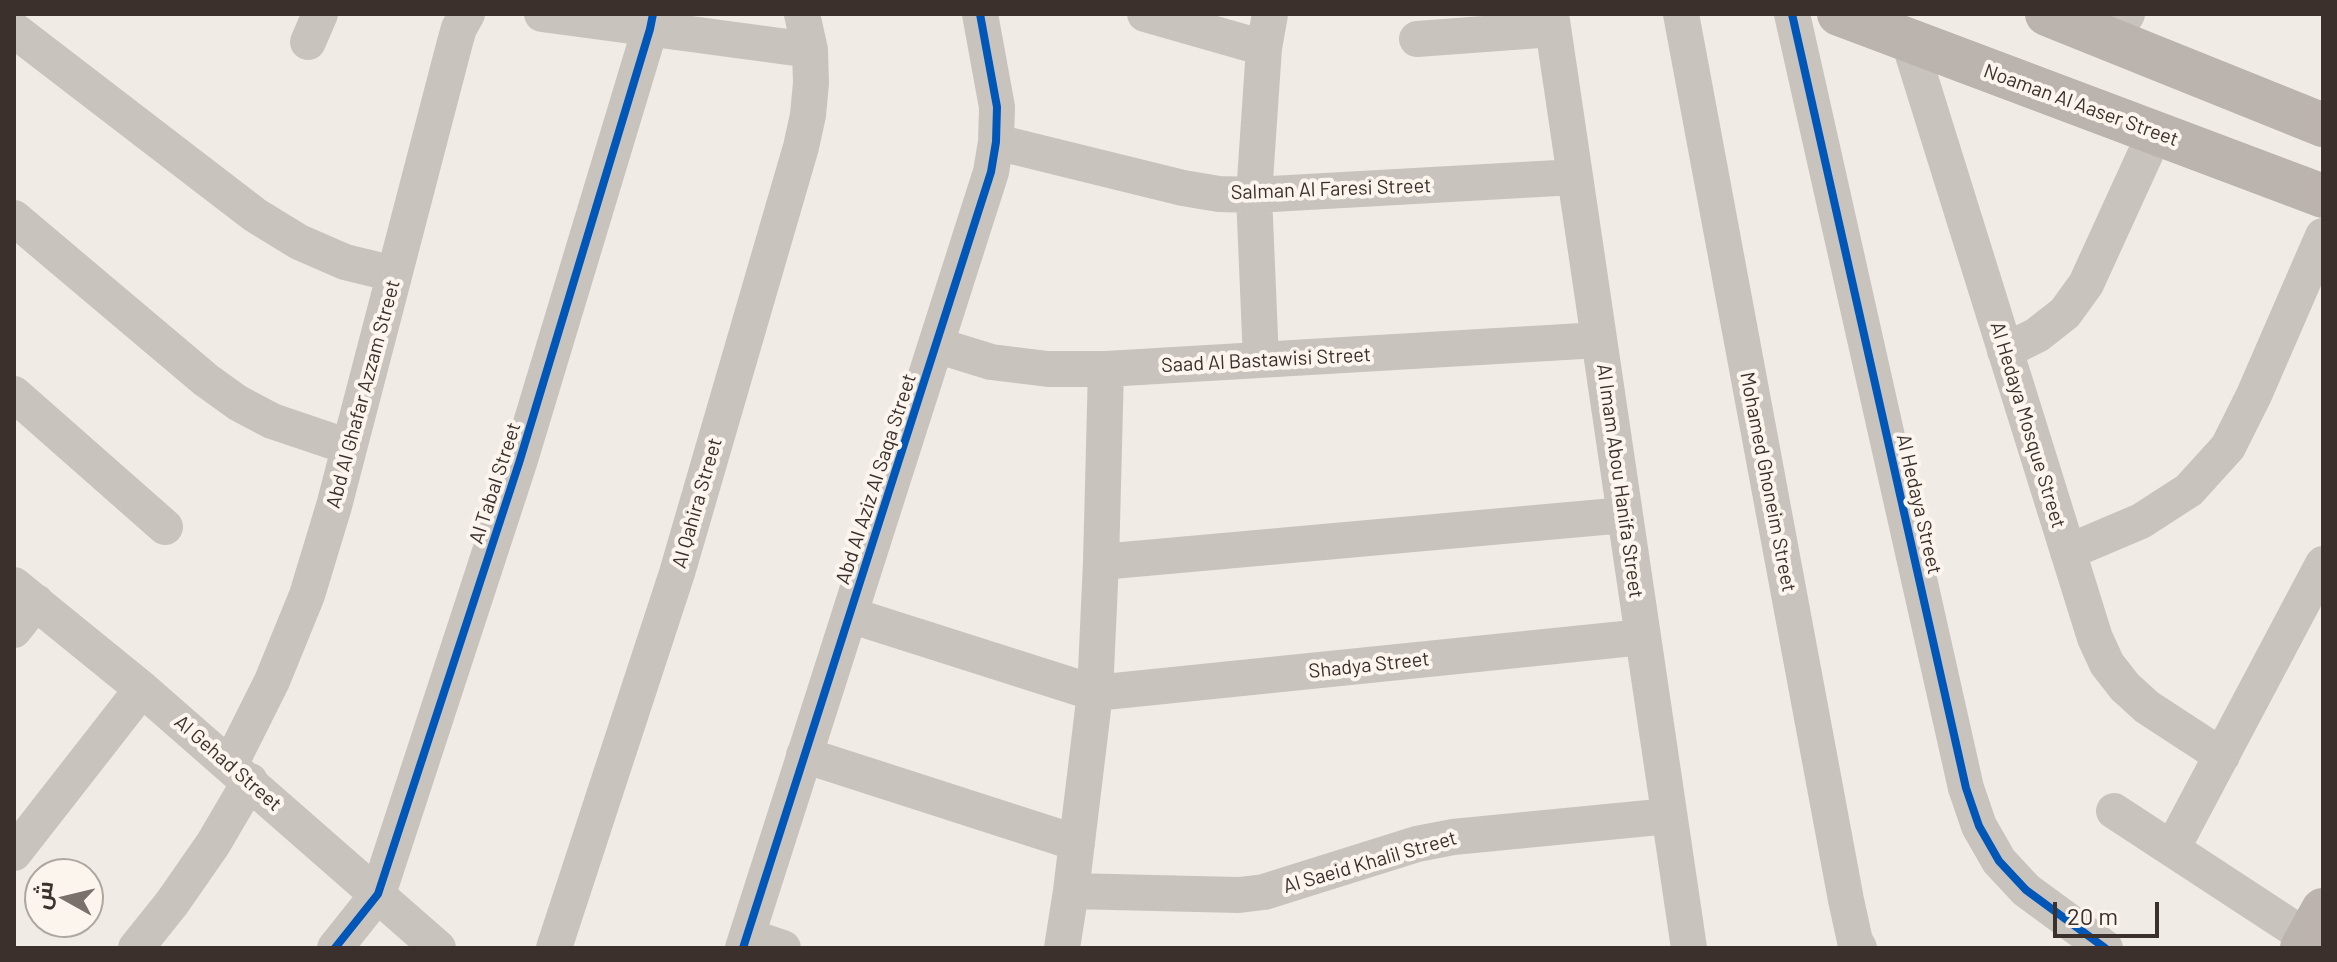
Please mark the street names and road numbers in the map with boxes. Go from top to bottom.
street label: Noaman Al Aaser Street [1980,59,2182,151]
street label: Salman Al Faresi Street [1230,174,1432,204]
street label: Abd Al Ghafar Azzam Street [321,277,405,511]
street label: Al Hedaya Mosque Street [1985,319,2071,531]
street label: Saad Al Bastawisi Street [1160,343,1372,377]
street label: Al Imam Abou Hanifa Street [1592,362,1648,600]
street label: Mohamed Ghoneim Street [1735,370,1801,594]
street label: Abd Al Aziz Al Saqa Street [831,371,921,587]
street label: Al Tabal Street [464,419,526,547]
street label: Al Hedaya Street [1891,431,1947,577]
street label: Al Qahira Street [667,435,727,571]
street label: Shadya Street [1307,647,1431,683]
street label: Al Gehad Street [170,710,286,816]
street label: Al Saeid Khalil Street [1280,826,1460,898]

